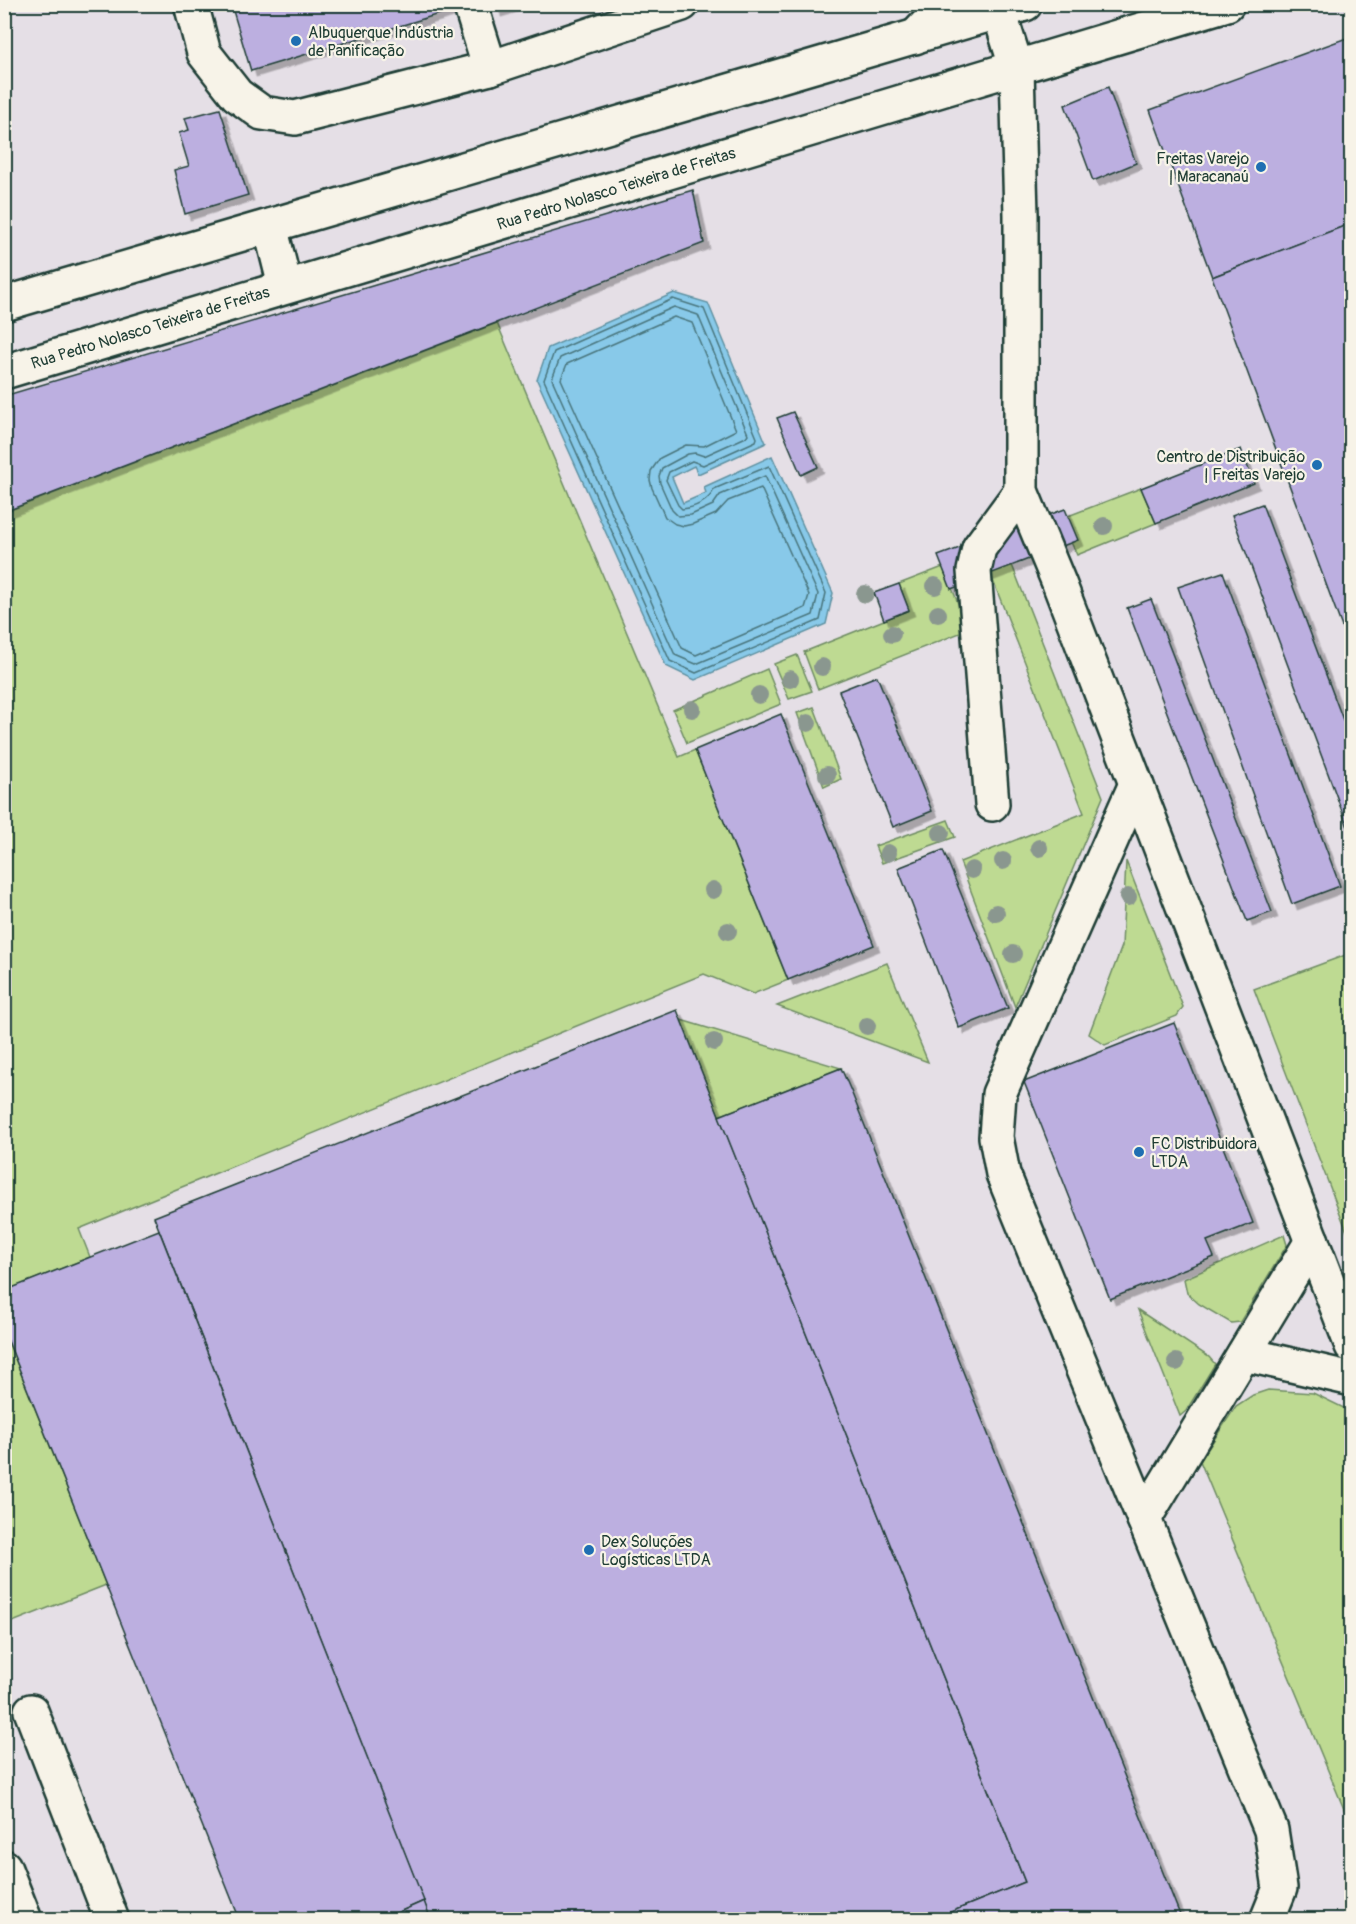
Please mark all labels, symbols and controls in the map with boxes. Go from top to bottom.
place label: Albuquerque Indústria de Panificação [308,23,453,61]
marker: Albuquerque Indústria de Panificação [289,34,303,48]
street label: Rua Pedro Nolasco Teixeira de Freitas [495,143,738,235]
place label: Freitas Varejo | Maracanaú [1156,149,1249,187]
marker: Freitas Varejo | Maracanaú [1254,160,1268,174]
street label: Rua Pedro Nolasco Teixeira de Freitas [29,282,272,374]
place label: Centro de Distribuição | Freitas Varejo [1156,447,1305,485]
marker: Centro de Distribuição | Freitas Varejo [1310,458,1324,472]
place label: FC Distribuidora LTDA [1151,1134,1257,1172]
marker: FC Distribuidora LTDA [1132,1145,1146,1159]
place label: Dex Soluções Logísticas LTDA [601,1532,711,1570]
marker: Dex Soluções Logísticas LTDA [582,1543,596,1557]

